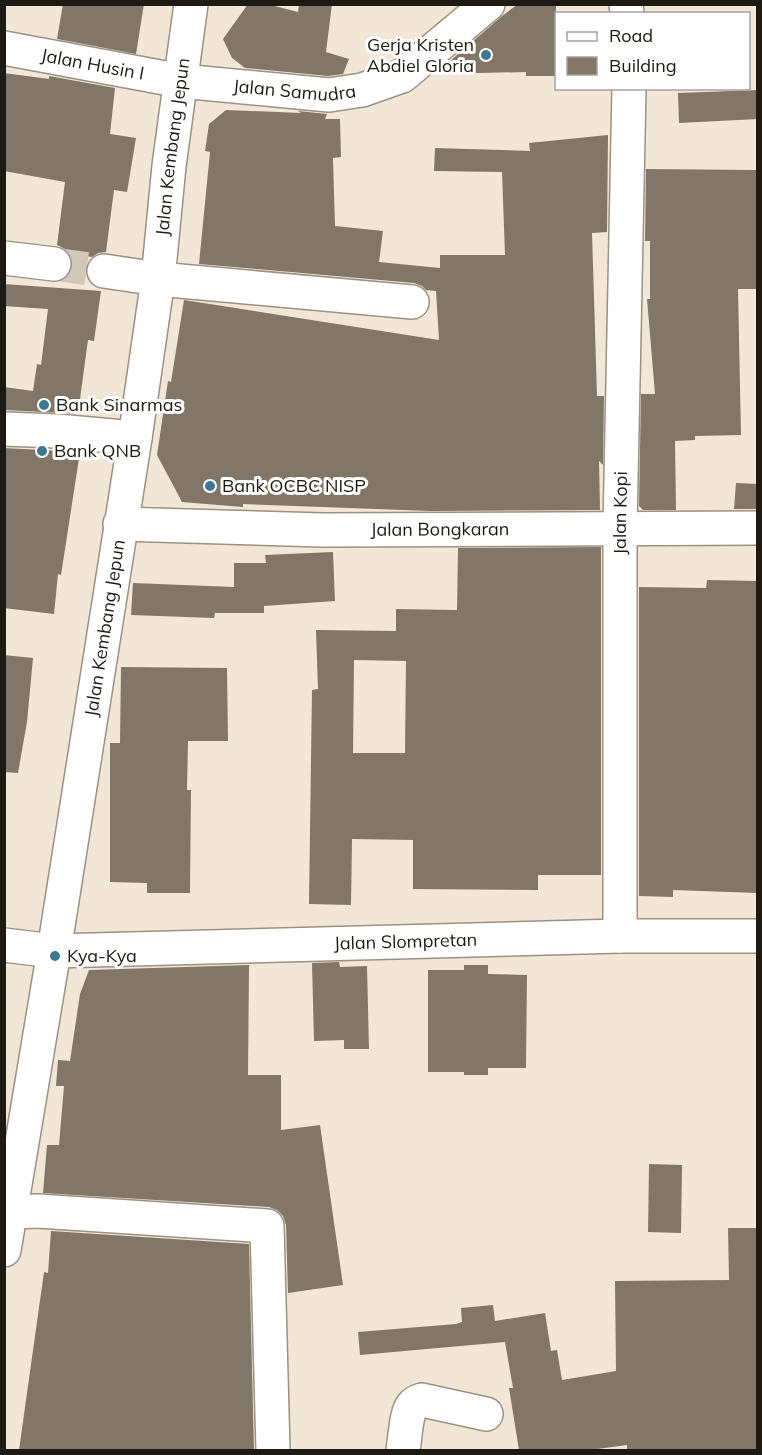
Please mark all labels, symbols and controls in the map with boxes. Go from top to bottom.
legend [555,12,750,90]
text: Road [609,24,653,47]
place label: Gerja Kristen Abdiel Gloria [367,33,474,77]
street label: Jalan Husin I [39,43,146,85]
marker: Gerja Kristen Abdiel Gloria [479,48,493,62]
text: Building [609,54,677,77]
street label: Jalan Kembang Jepun [150,56,195,237]
street label: Jalan Samudra [232,74,357,106]
place label: Bank Sinarmas [56,393,183,416]
marker: Bank Sinarmas [37,398,51,412]
place label: Bank QNB [54,439,141,462]
marker: Bank QNB [35,444,49,458]
street label: Jalan Kopi [608,471,632,555]
place label: Bank OCBC NISP [222,474,366,497]
marker: Bank OCBC NISP [203,479,217,493]
street label: Jalan Bongkaran [370,517,509,541]
street label: Jalan Kembang Jepun [79,538,130,718]
street label: Jalan Slompretan [333,928,478,955]
place label: Kya-Kya [67,944,137,967]
marker: Kya-Kya [48,949,62,963]

